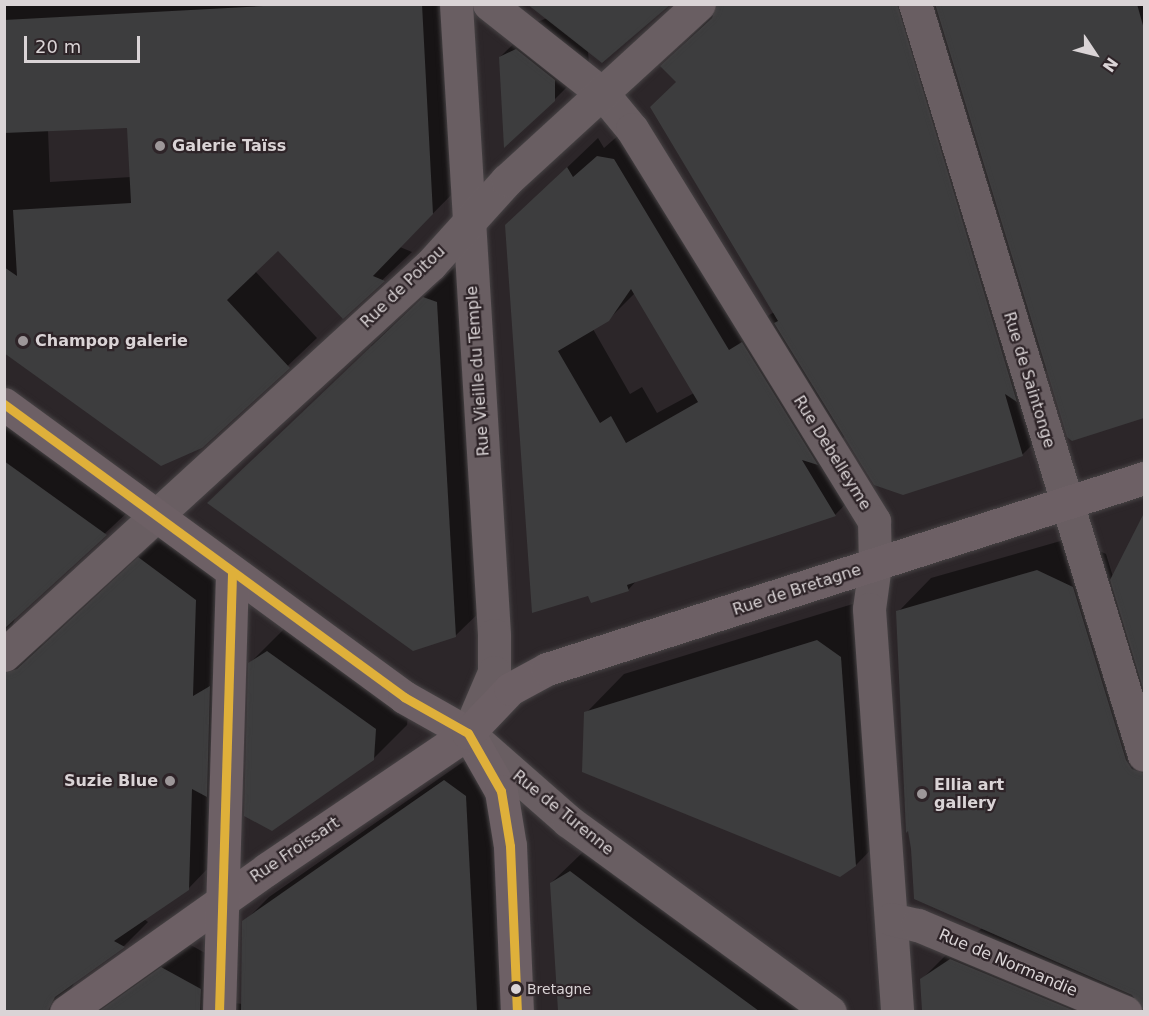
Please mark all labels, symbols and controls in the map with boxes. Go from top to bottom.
scale bar [27,24,142,62]
north arrow [1065,24,1125,84]
text: 20 m [35,36,81,57]
text: N [1099,54,1122,76]
place label: Galerie Taïss [172,136,286,156]
marker: Galerie Taïss [153,139,167,153]
street label: Rue de Poitou [357,242,449,332]
street label: Rue Vieille du Temple [462,285,494,457]
street label: Rue de Saintonge [999,310,1059,450]
place label: Champop galerie [35,331,188,351]
marker: Champop galerie [16,334,30,348]
street label: Rue Debelleyme [789,392,875,514]
street label: Rue de Bretagne [730,560,864,620]
street label: Rue de Turenne [509,766,617,860]
place label: Suzie Blue [64,771,158,791]
marker: Suzie Blue [163,774,177,788]
place label: Ellia art gallery [934,775,1004,813]
marker: Ellia art gallery [915,787,929,801]
street label: Rue Froissart [247,813,343,887]
street label: Rue de Normandie [936,925,1080,1001]
place label: Bretagne [527,981,591,997]
marker: Bretagne [510,983,522,995]

